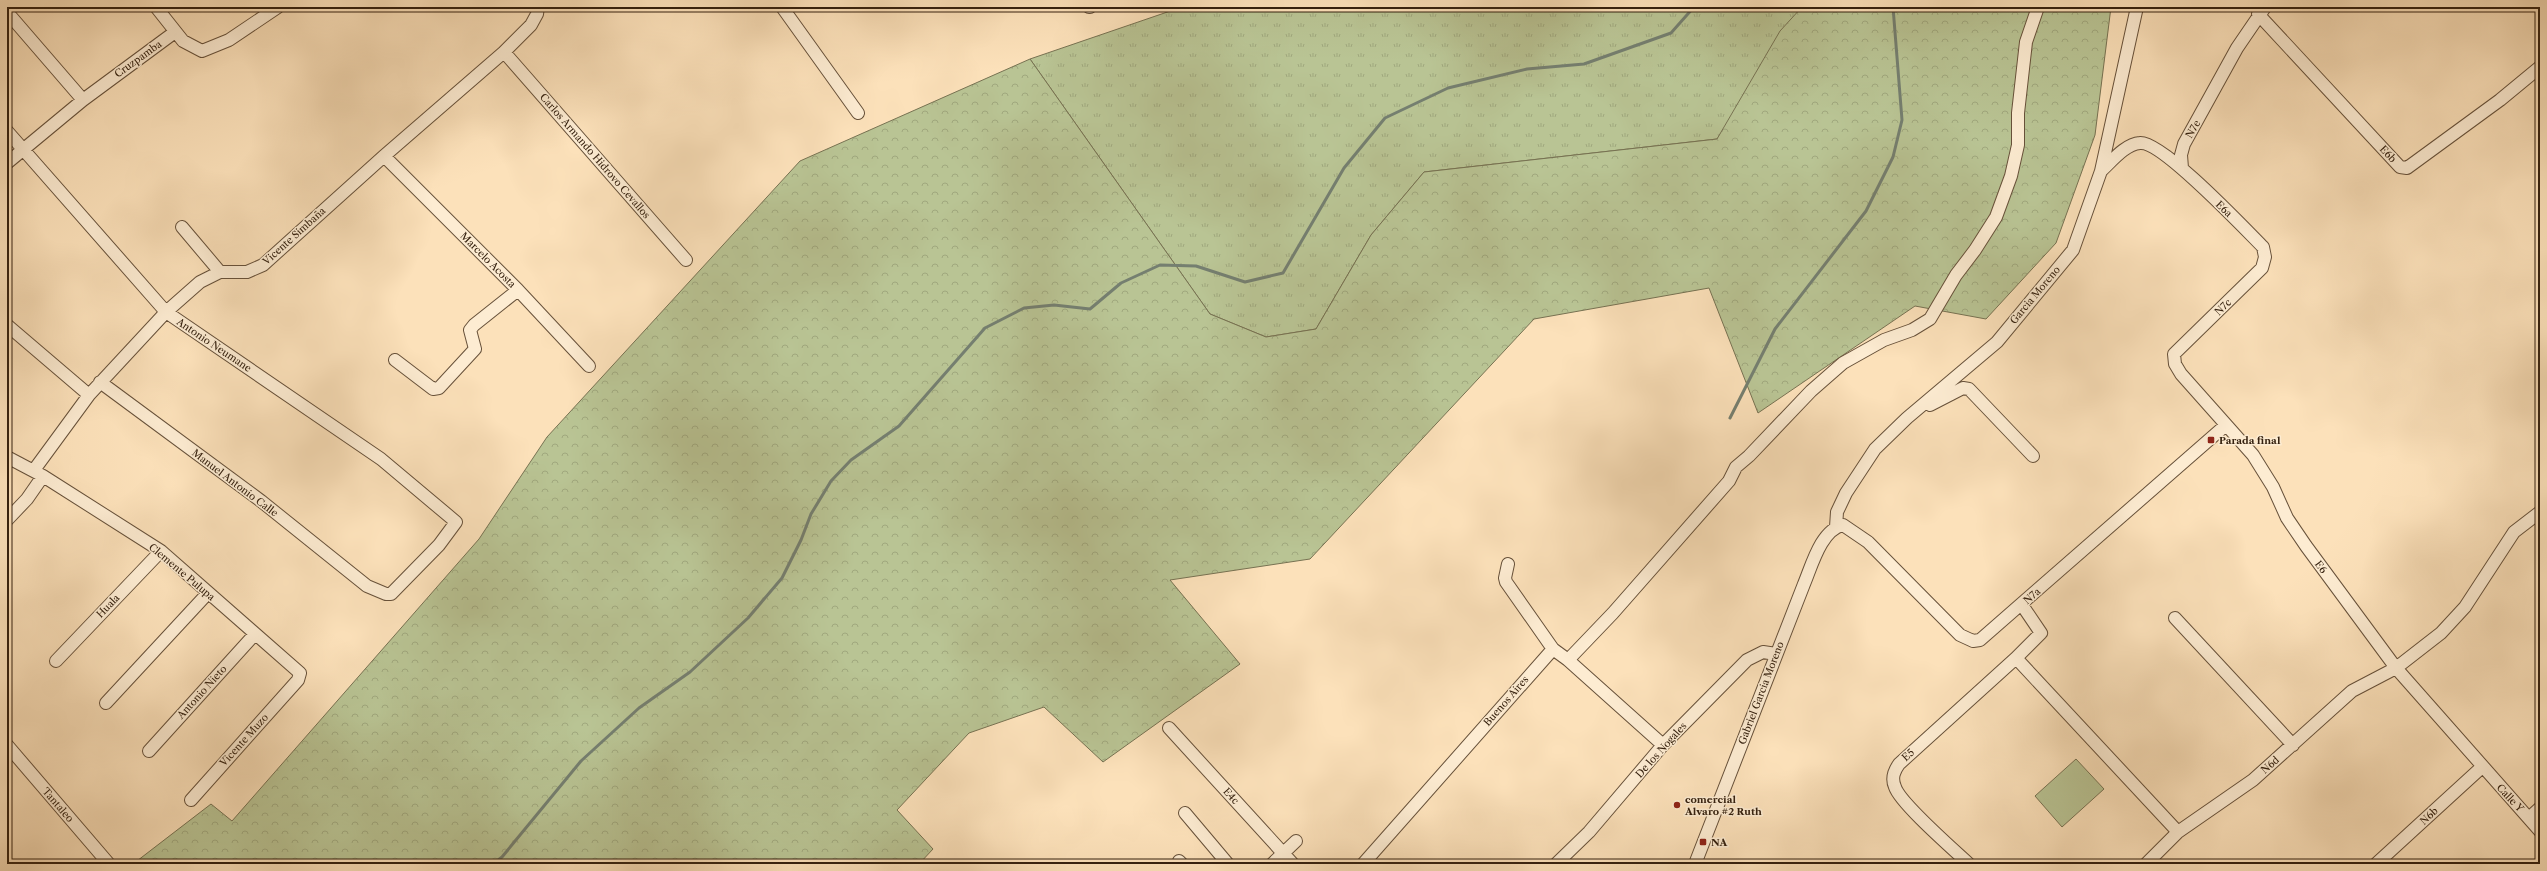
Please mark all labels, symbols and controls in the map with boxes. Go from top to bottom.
street label: Cruzpamba [112,37,165,81]
street label: Carlos Armando Hidrovo Cevallos [537,91,653,221]
street label: N7e [2183,117,2204,140]
street label: E6b [2377,143,2399,165]
street label: E6a [2213,198,2236,220]
street label: Vicente Simbaña [259,204,329,268]
street label: Marcelo Acosta [457,229,519,291]
street label: Garcia Moreno [2007,263,2063,327]
street label: N7c [2212,296,2234,318]
street label: Antonio Neumane [173,315,254,375]
place label: Parada final [2219,434,2281,447]
marker: Parada final [2206,435,2216,445]
street label: Manuel Antonio Calle [189,446,281,520]
street label: Clemente Pulupa [146,540,218,604]
street label: E6 [2312,558,2330,576]
street label: N7a [2021,585,2044,607]
street label: Huala [94,591,123,621]
street label: Gabriel Garcia Moreno [1735,640,1787,746]
street label: Antonio Nieto [174,662,230,722]
street label: Buenos Aires [1481,673,1531,729]
street label: Vicente Muzo [216,711,271,770]
street label: De los Nogales [1633,720,1689,780]
street label: E5 [1899,746,1917,764]
street label: N6d [2258,753,2282,777]
street label: Calle Y [2494,781,2527,816]
street label: Tantaleo [39,785,77,825]
street label: E4c [1220,785,1242,807]
place label: comercial Alvaro #2 Ruth [1684,793,1762,818]
marker: comercial Alvaro #2 Ruth [1672,800,1682,810]
street label: N6b [2417,804,2441,828]
place label: NA [1711,836,1728,849]
marker: NA [1698,837,1708,847]

